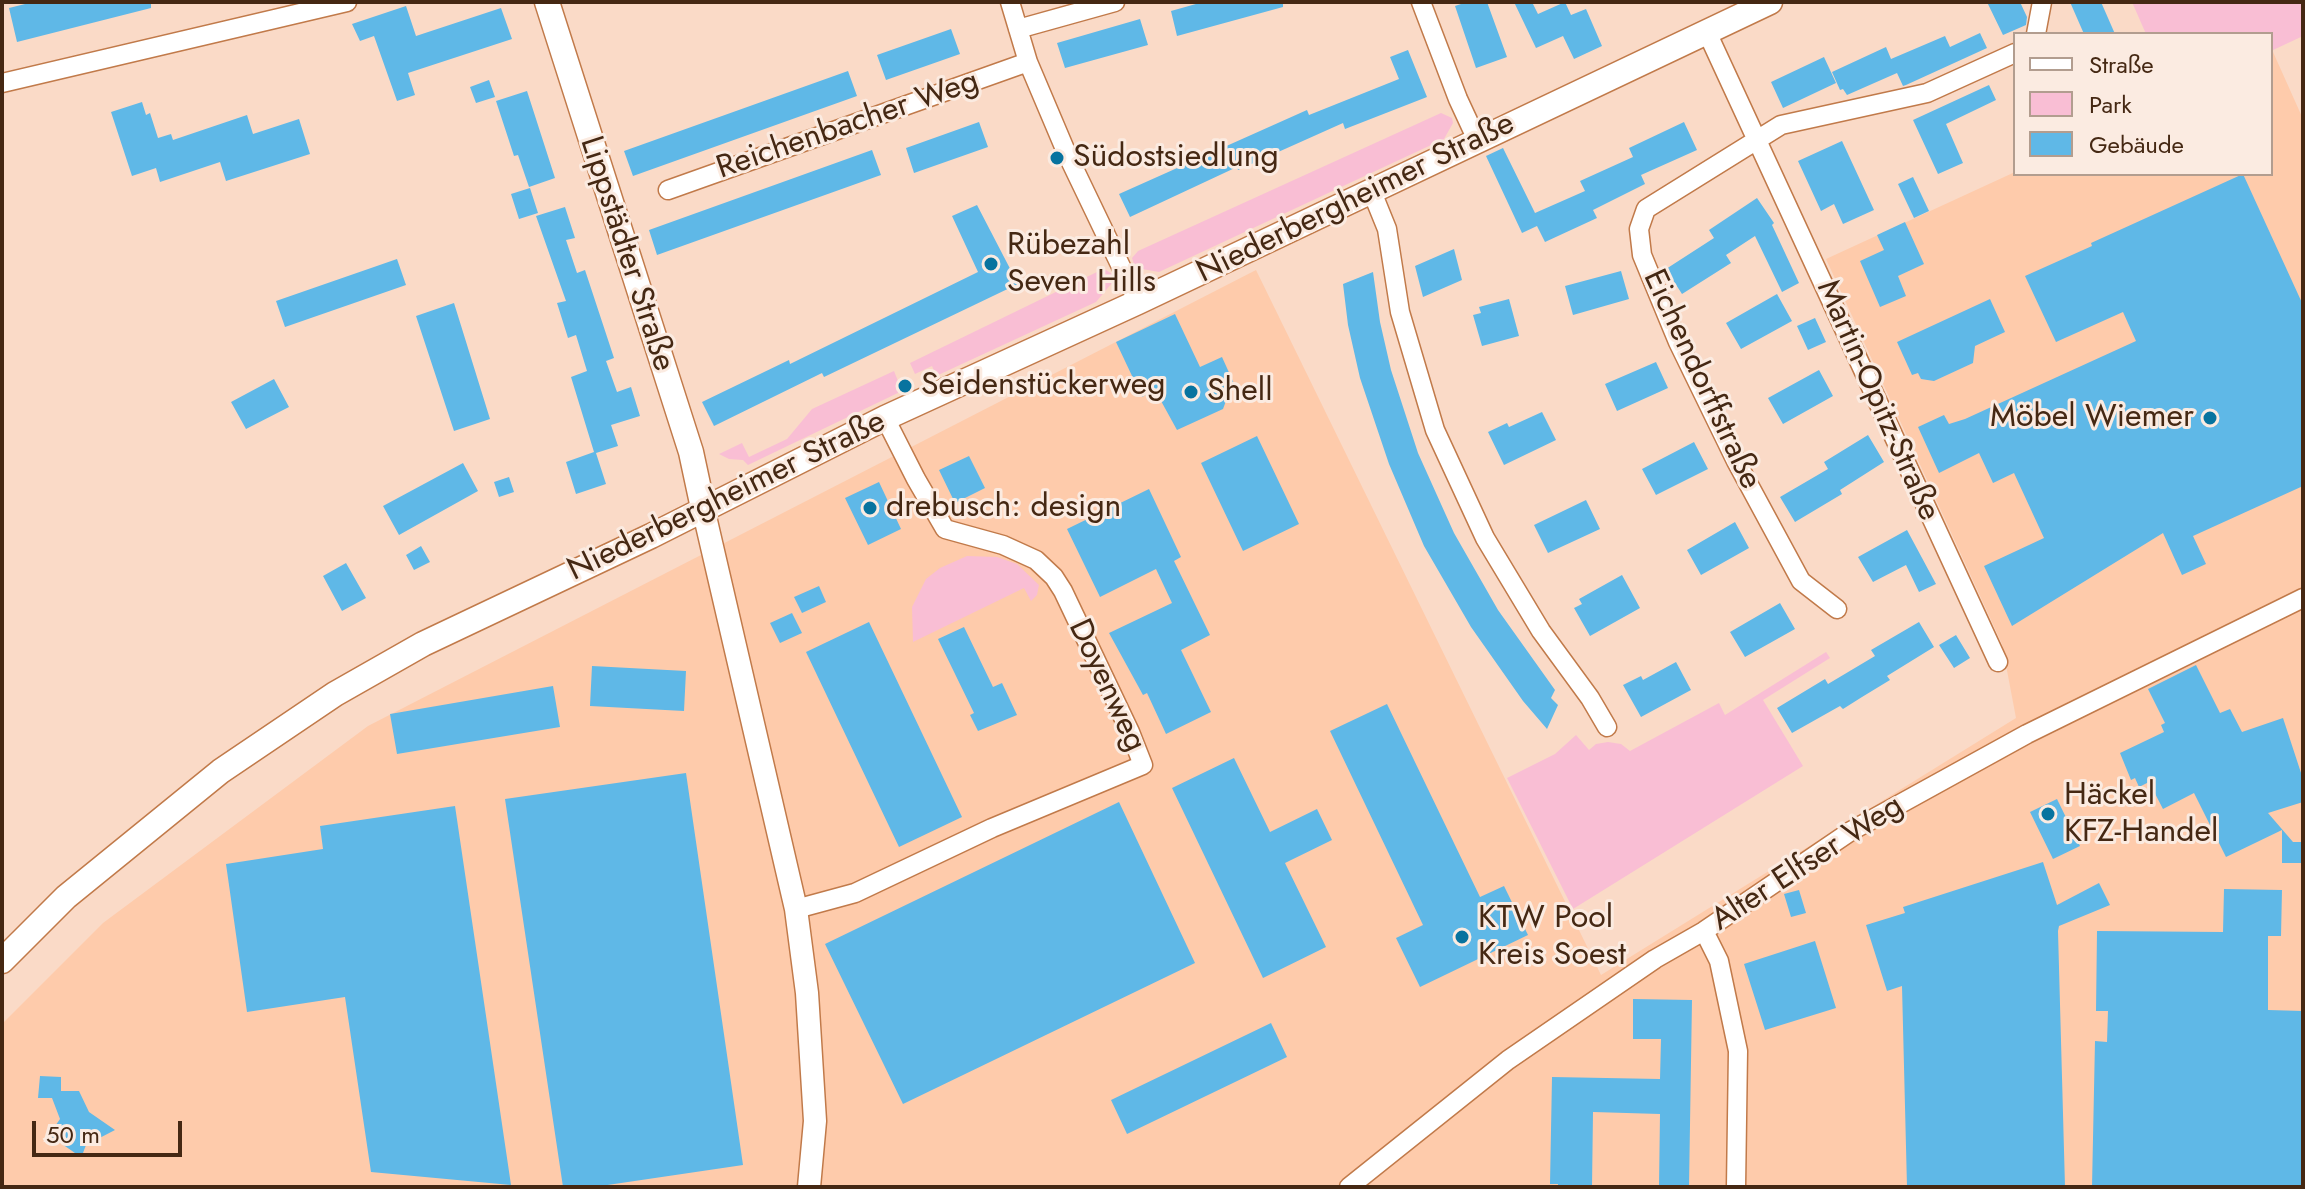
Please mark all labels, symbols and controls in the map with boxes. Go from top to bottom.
legend [2013,32,2273,176]
text: Straße [2089,47,2154,82]
street label: Reichenbacher Weg [712,63,984,189]
text: Park [2089,87,2132,122]
street label: Niederbergheimer Straße [1191,105,1521,293]
text: Gebäude [2089,127,2184,162]
street label: Lippstädter Straße [570,132,682,376]
place label: Südostsiedlung [1073,139,1279,177]
marker: Südostsiedlung [1048,149,1066,167]
place label: Rübezahl Seven Hills [1007,227,1156,302]
marker: Rübezahl Seven Hills [982,255,1000,273]
street label: Eichendorffstraße [1633,264,1769,496]
street label: Martin-Opitz-Straße [1807,275,1947,527]
place label: Seidenstückerweg [921,367,1166,405]
place label: Shell [1207,373,1273,411]
marker: Seidenstückerweg [896,377,914,395]
marker: Shell [1182,383,1200,401]
place label: Möbel Wiemer [1990,399,2194,437]
street label: Niederbergheimer Straße [562,403,892,591]
marker: Möbel Wiemer [2201,409,2219,427]
place label: drebusch: design [886,489,1121,527]
marker: drebusch: design [861,499,879,517]
street label: Doyenweg [1059,614,1153,758]
place label: Häckel KFZ-Handel [2064,777,2218,852]
street label: Alter Elfser Weg [1705,788,1911,940]
marker: Häckel KFZ-Handel [2039,805,2057,823]
place label: KTW Pool Kreis Soest [1478,900,1626,975]
marker: KTW Pool Kreis Soest [1453,928,1471,946]
scale bar [36,1105,186,1155]
text: 50 m [46,1117,100,1152]

